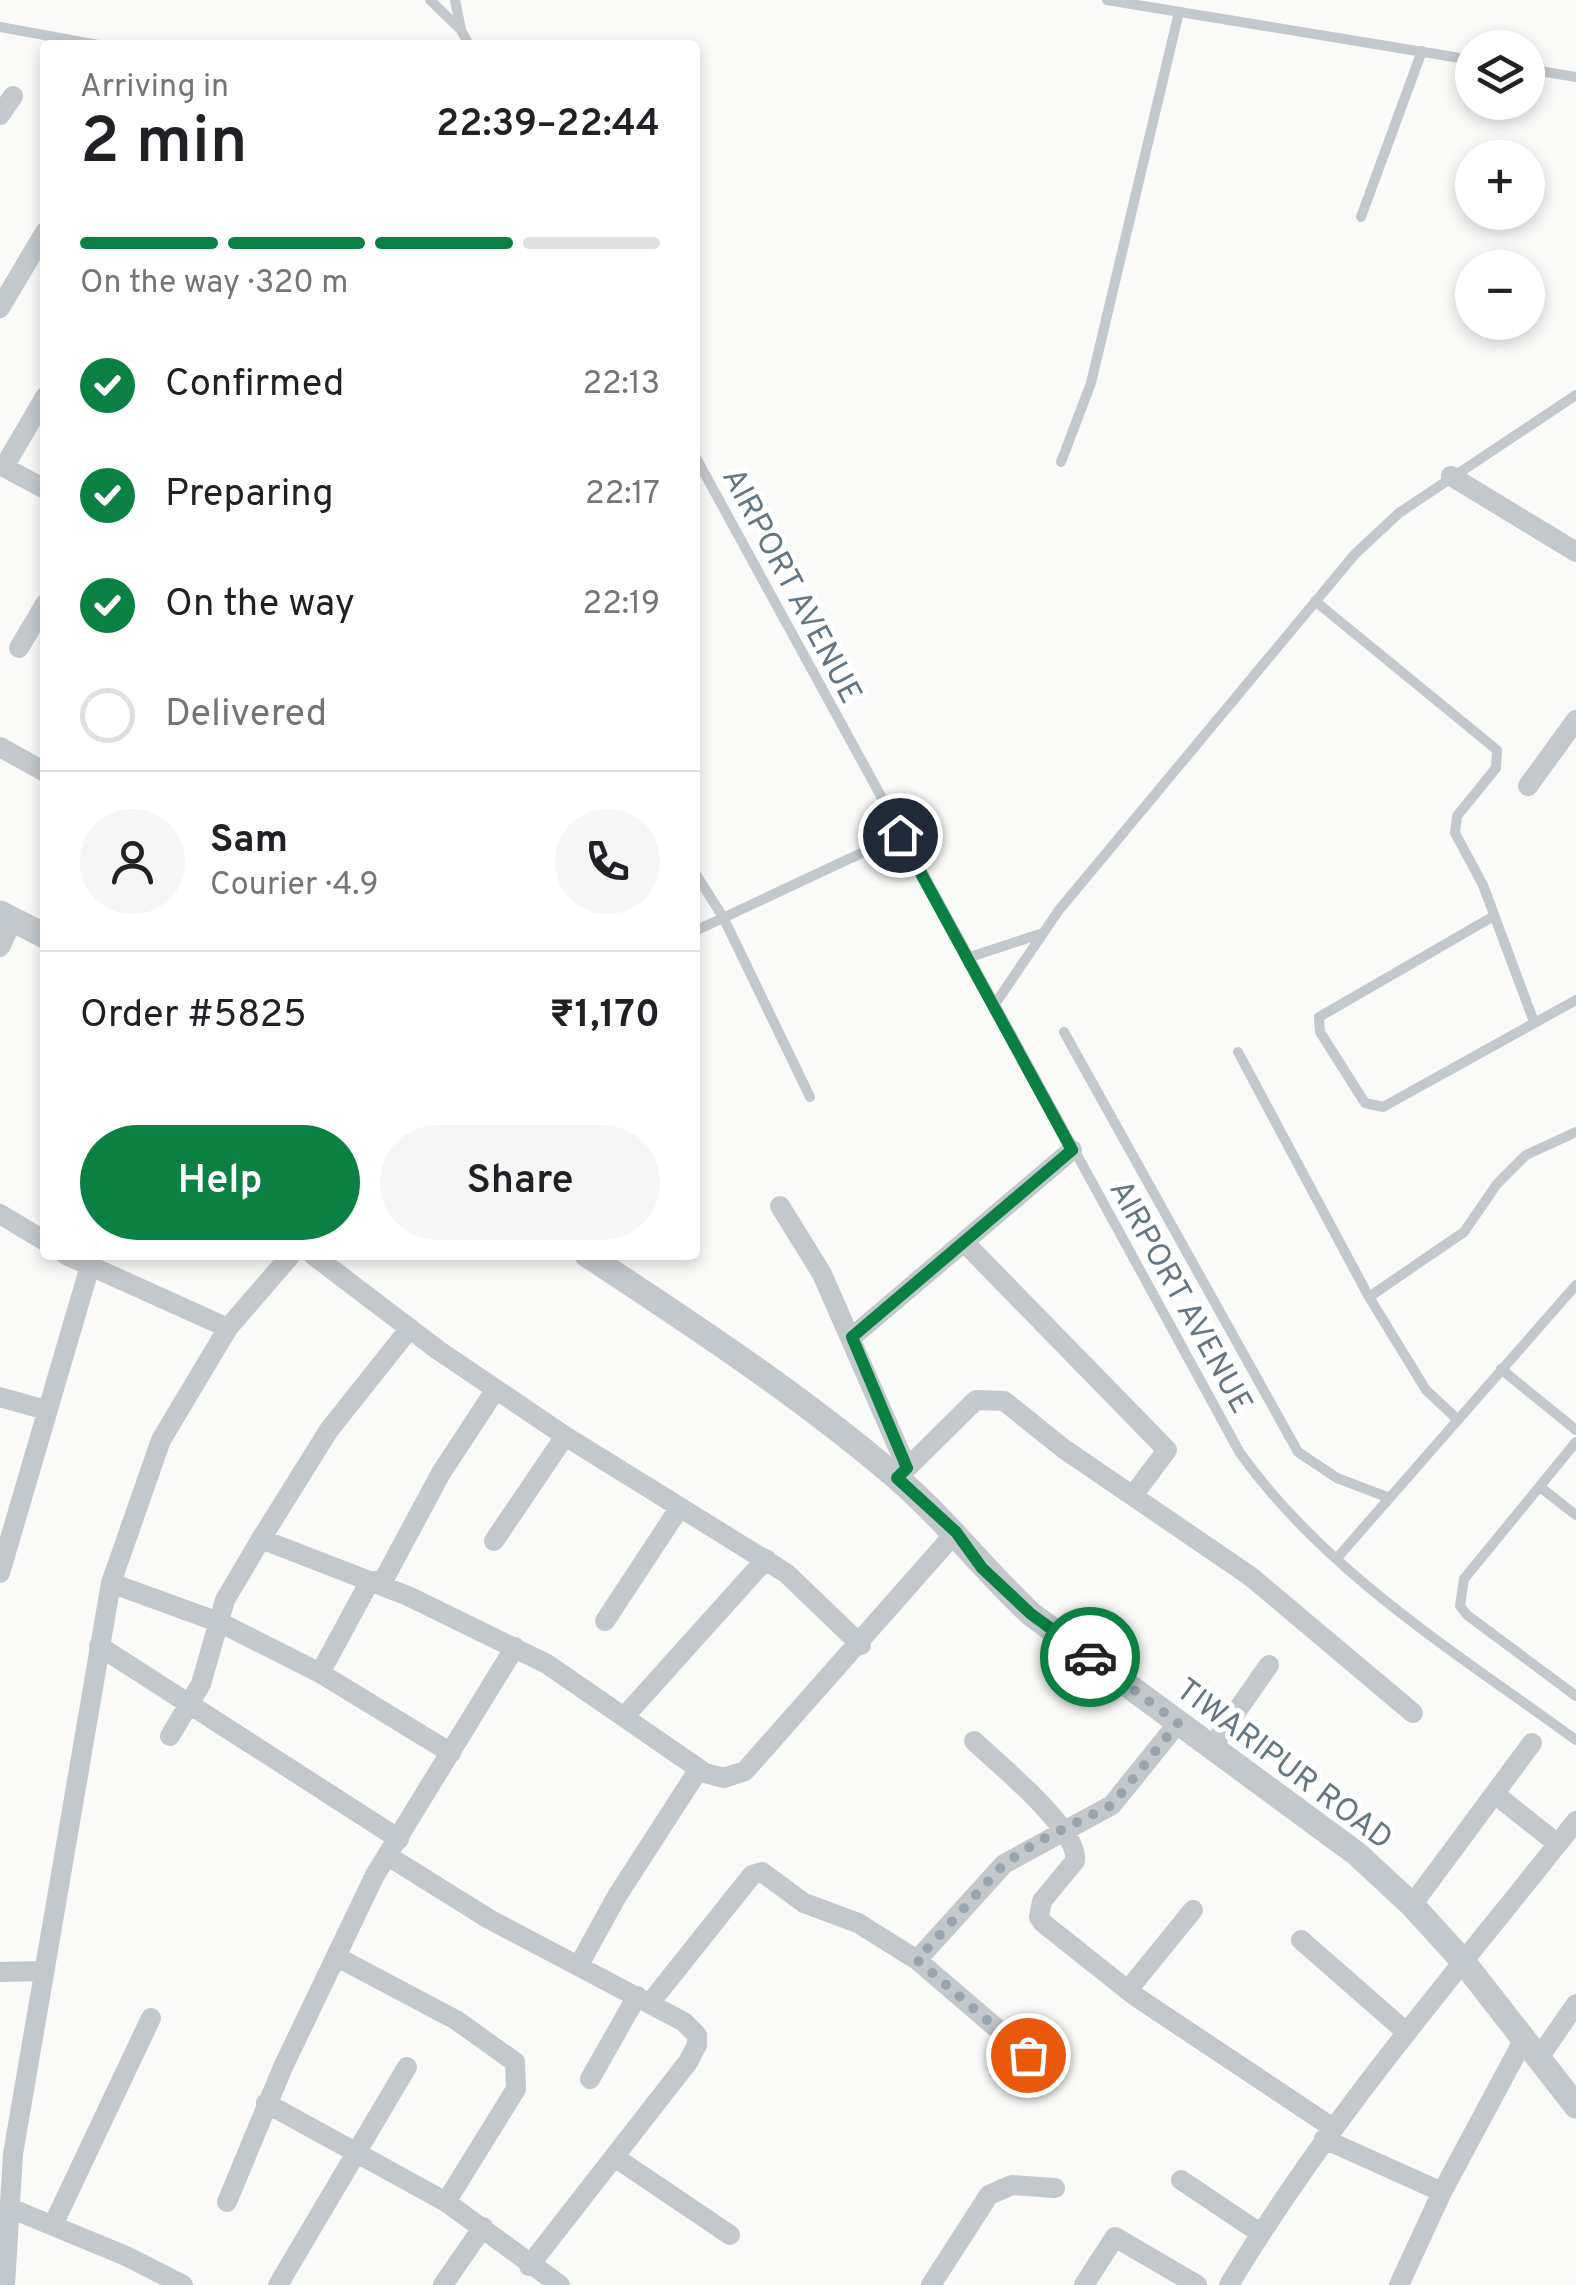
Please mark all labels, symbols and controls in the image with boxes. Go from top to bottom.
map controls [1455,30,1545,340]
button: layers [1455,30,1545,120]
text: Arriving in [80,68,229,108]
text: 22:39–22:44 [436,101,660,150]
text: 2 min [80,104,248,186]
button: + [1455,140,1545,230]
button: − [1455,250,1545,340]
text: On the way · 320 m [80,264,348,304]
icon: check [80,358,135,413]
text: Confirmed [165,361,344,410]
text: 22:13 [582,365,660,405]
street label: AIRPORT AVENUE [711,462,869,711]
icon: check [80,468,135,523]
text: Preparing [165,471,334,520]
text: 22:17 [585,475,660,515]
icon: check [80,578,135,633]
text: On the way [165,581,355,630]
text: 22:19 [583,585,660,625]
text: Delivered [165,691,327,740]
pin [858,793,943,878]
icon: home [873,808,928,863]
button: person [80,809,185,914]
button: phone [555,809,660,914]
text: Sam [210,817,288,866]
text: Courier · 4.9 [210,866,379,906]
text: Order #5825 [80,992,306,1041]
text: ₹1,170 [549,992,660,1041]
button: Help [80,1125,360,1240]
button: Share [380,1125,660,1240]
street label: AIRPORT AVENUE [1099,1174,1260,1421]
courier [1040,1607,1140,1707]
icon: car [1063,1630,1118,1685]
street label: TIWARIPUR ROAD [1167,1671,1399,1860]
pin [986,2013,1071,2098]
icon: bag [1001,2028,1056,2083]

